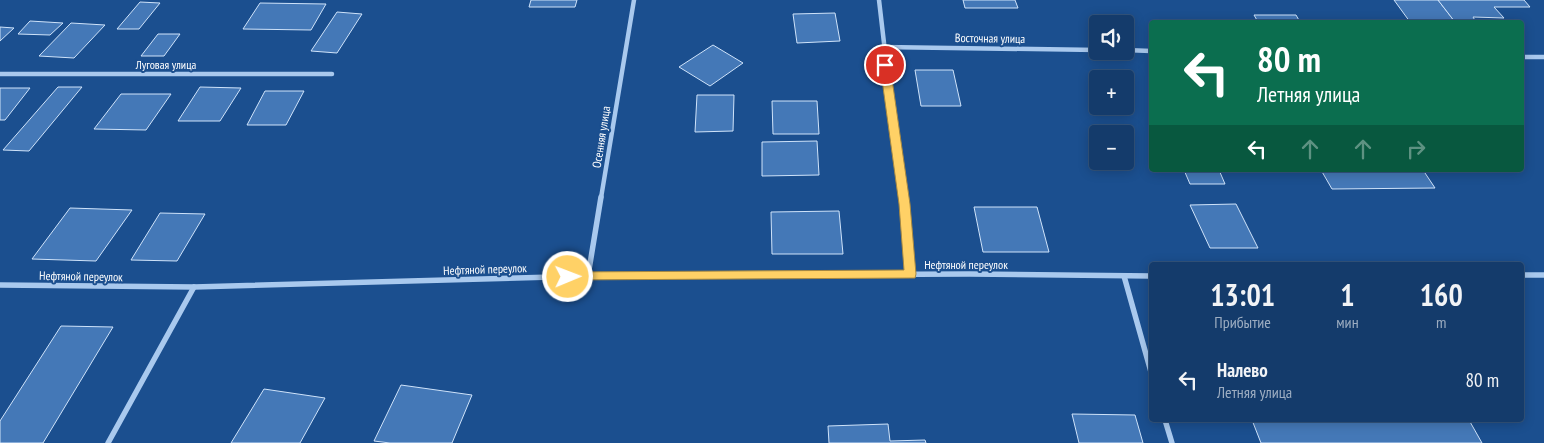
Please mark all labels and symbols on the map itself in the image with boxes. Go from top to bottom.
street label: Восточная улица [955,30,1026,46]
pin [864,44,906,86]
street label: Луговая улица [135,57,196,72]
street label: Осенняя улица [589,105,613,169]
position arrow [541,250,593,302]
street label: Нефтяной переулок [924,257,1008,272]
street label: Нефтяной переулок [443,260,527,278]
street label: Нефтяной переулок [39,268,123,284]

